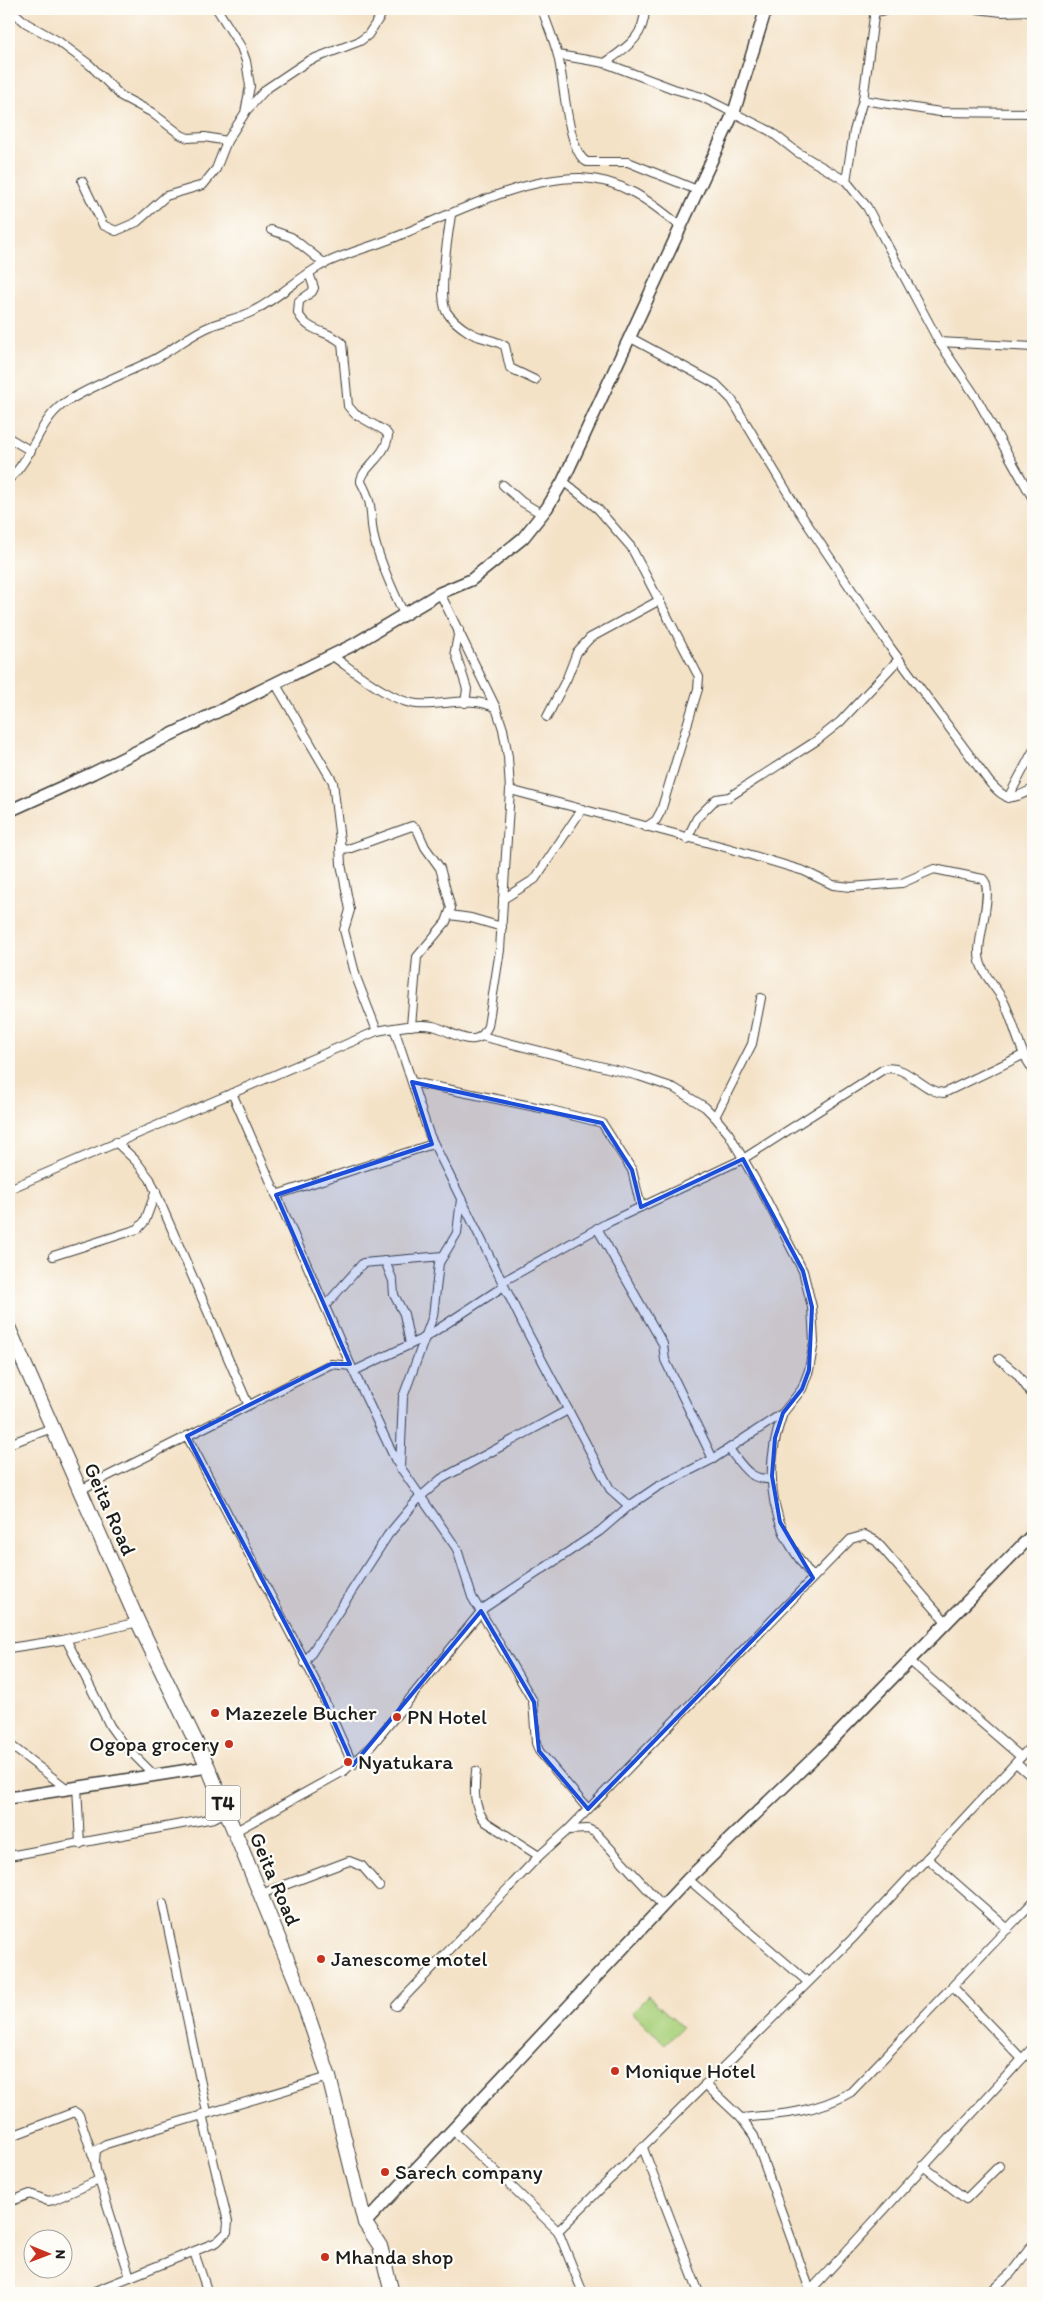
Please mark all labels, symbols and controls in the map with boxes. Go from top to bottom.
street label: Geita Road [79,1459,142,1559]
place label: Mazezele Bucher [225,1700,377,1725]
place label: PN Hotel [407,1704,487,1729]
marker: Mazezele Bucher [209,1707,221,1719]
marker: PN Hotel [391,1711,403,1723]
place label: Ogopa grocery [89,1731,219,1756]
marker: Ogopa grocery [223,1738,235,1750]
place label: Nyatukara [358,1749,453,1774]
marker: Nyatukara [342,1756,354,1768]
road number: T4 [206,1786,240,1820]
street label: Geita Road [245,1828,306,1929]
place label: Janescome motel [331,1946,487,1971]
marker: Janescome motel [315,1953,327,1965]
place label: Monique Hotel [625,2058,756,2083]
marker: Monique Hotel [609,2065,621,2077]
place label: Sarech company [395,2159,543,2184]
marker: Sarech company [379,2166,391,2178]
north arrow [22,2230,72,2280]
place label: Mhanda shop [335,2244,453,2269]
text: N [52,2249,69,2259]
marker: Mhanda shop [319,2251,331,2263]

